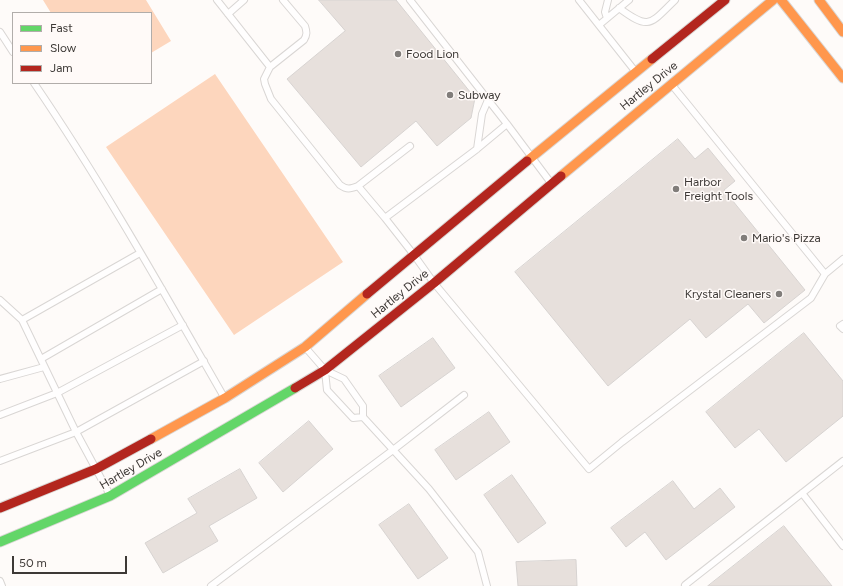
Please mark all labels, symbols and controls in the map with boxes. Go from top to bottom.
legend [12,12,152,84]
text: Fast [50,21,73,35]
text: Slow [50,41,76,55]
place label: Food Lion [406,47,459,61]
marker: Food Lion [393,49,403,59]
street label: Hartley Drive [617,58,681,114]
text: Jam [50,61,73,75]
place label: Subway [458,88,501,102]
marker: Subway [445,90,455,100]
place label: Harbor Freight Tools [684,175,753,203]
marker: Harbor Freight Tools [671,184,681,194]
place label: Mario's Pizza [752,231,821,245]
marker: Mario's Pizza [739,233,749,243]
street label: Hartley Drive [368,266,432,322]
place label: Krystal Cleaners [685,287,771,301]
marker: Krystal Cleaners [774,289,784,299]
street label: Hartley Drive [97,445,165,493]
scale bar [14,548,129,574]
text: 50 m [19,556,47,570]

